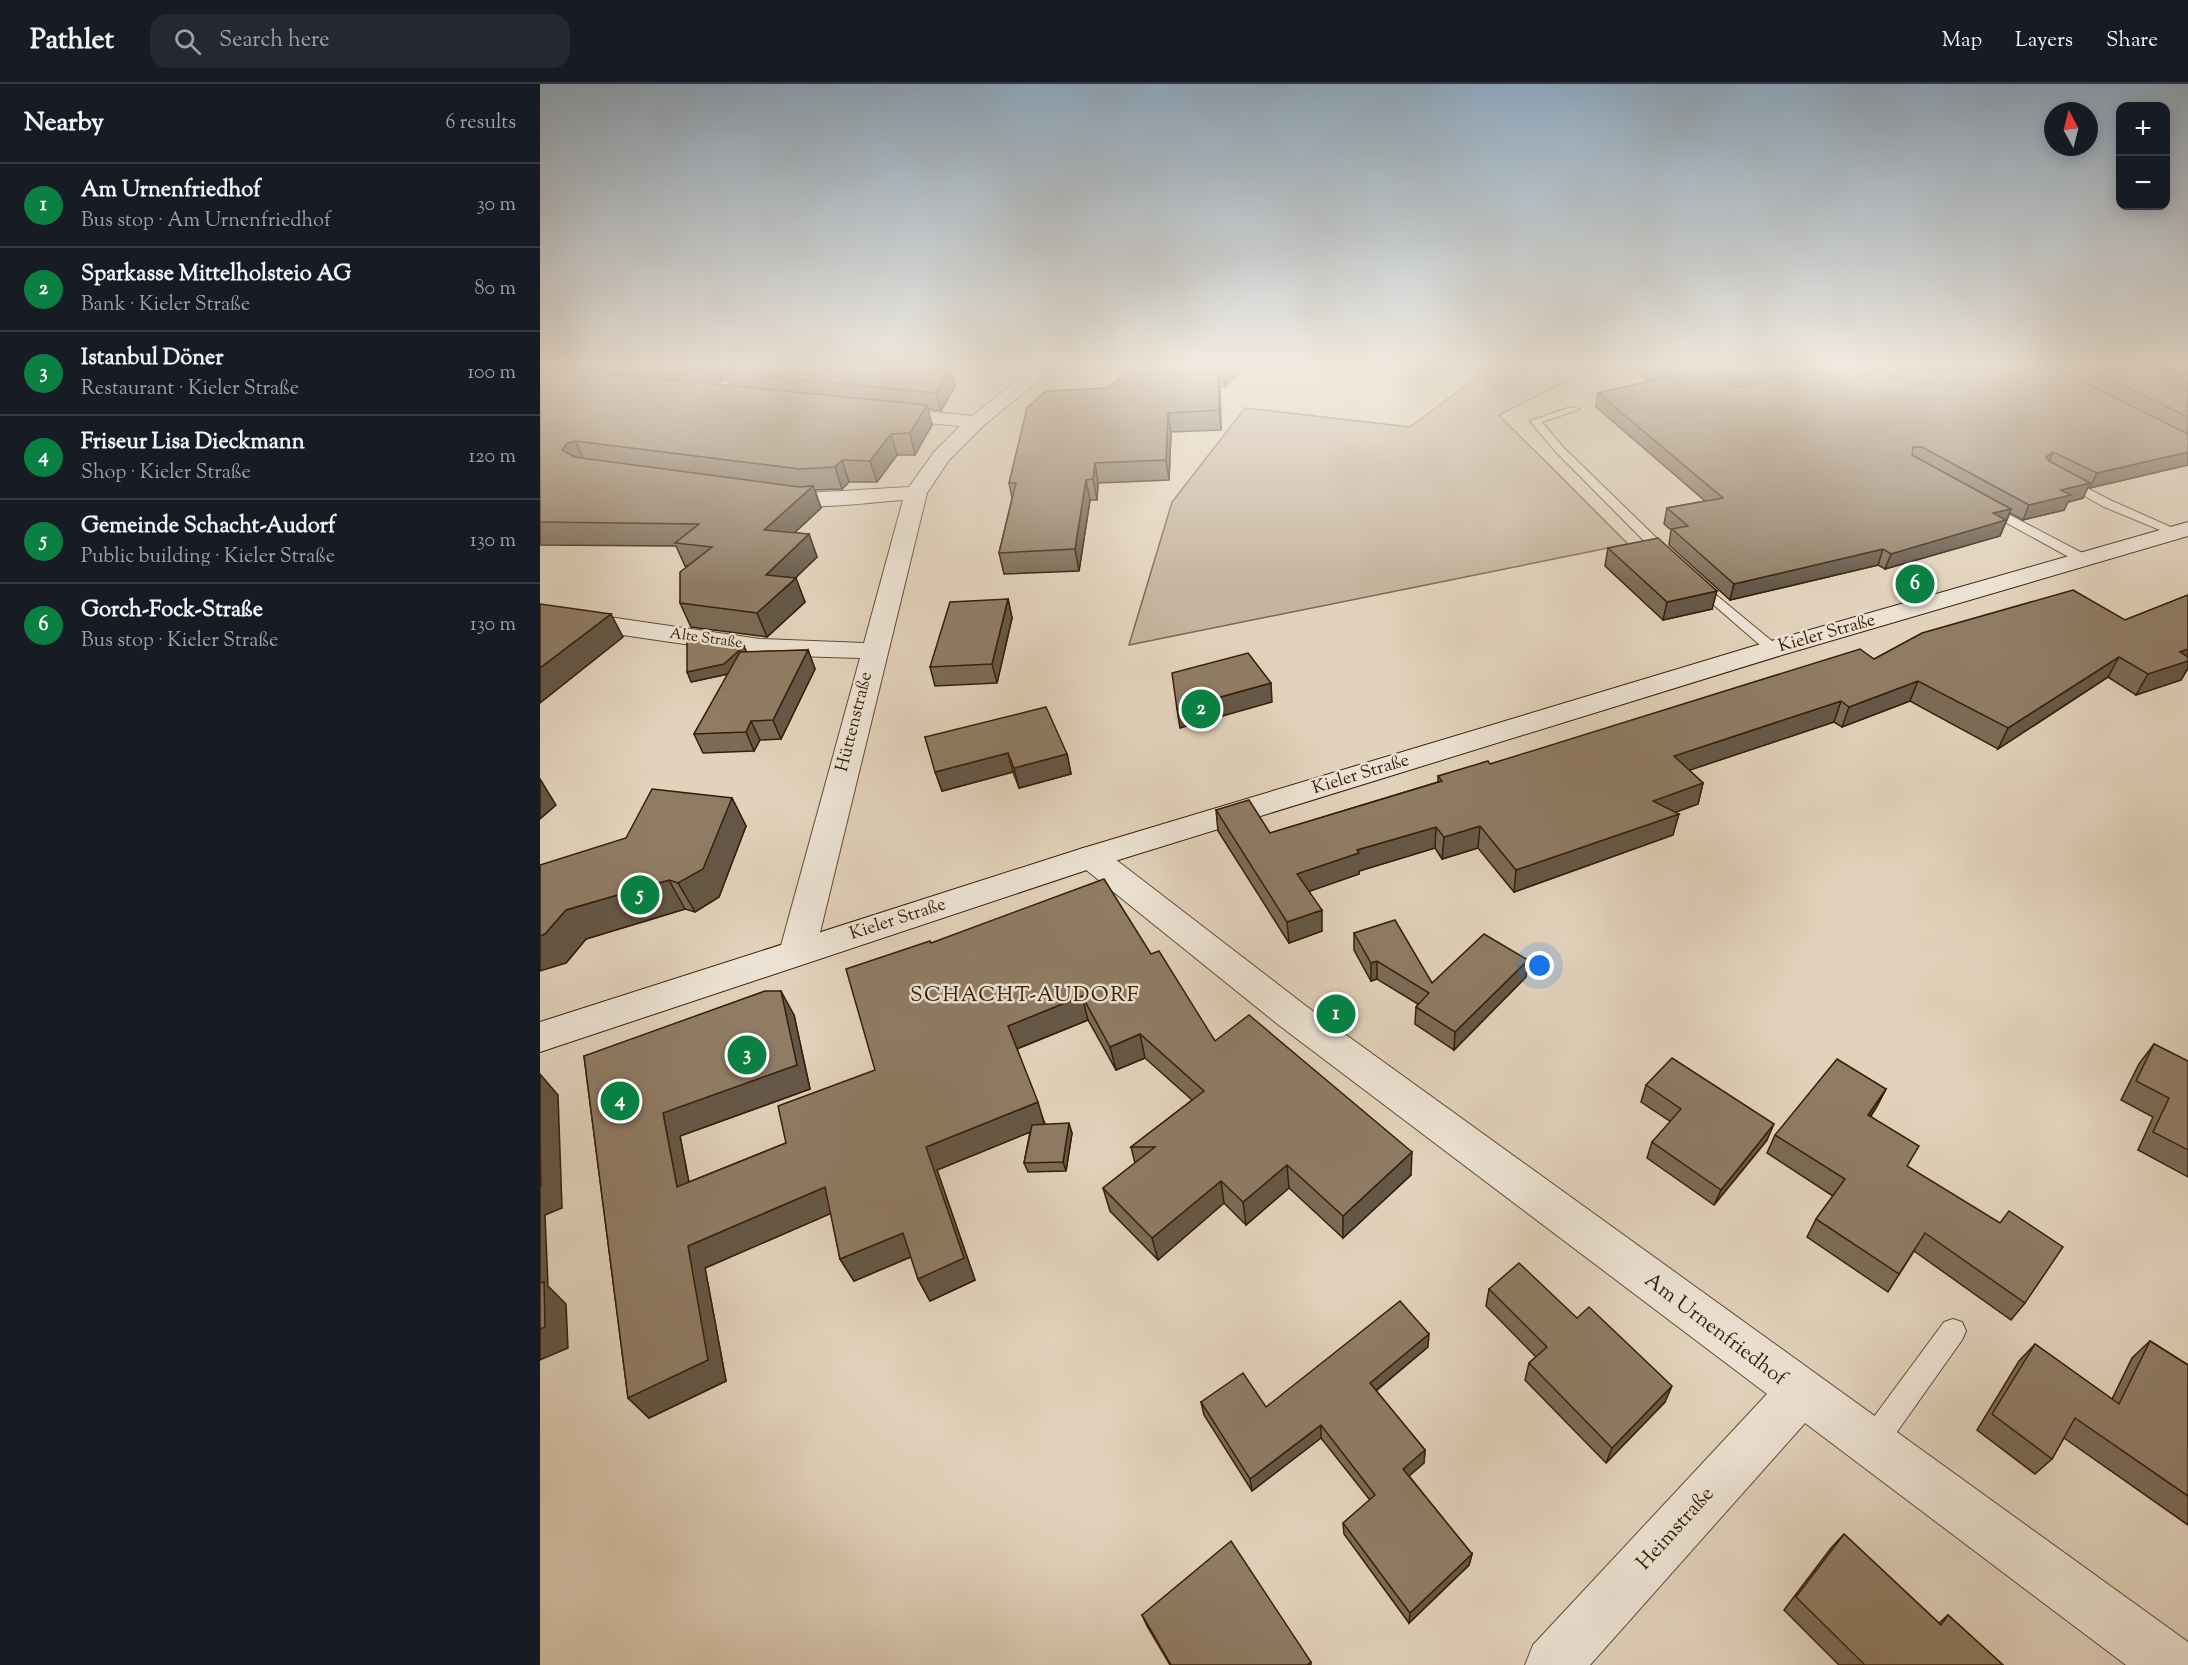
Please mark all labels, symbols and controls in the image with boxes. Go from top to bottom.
search box [150,14,570,68]
text: Pathlet [30,21,114,61]
icon: search [171,25,204,58]
text: Search here [219,25,329,57]
text: Map [1942,26,1982,56]
text: Layers [2015,26,2073,56]
text: Share [2106,26,2158,56]
north arrow [2044,102,2098,156]
map controls [2116,102,2170,210]
button: + [2116,102,2170,156]
text: Nearby [24,105,104,142]
text: 6 results [446,109,516,138]
button: − [2116,156,2170,210]
text: Am Urnenfriedhof [81,175,261,207]
text: 1 [40,191,47,220]
text: 30 m [477,191,516,220]
text: Bus stop · Am Urnenfriedhof [81,207,331,236]
text: Sparkasse Mittelholsteio AG [81,259,351,291]
text: 2 [39,275,48,304]
text: 80 m [475,275,516,304]
text: Bank · Kieler Straße [81,291,250,320]
text: Istanbul Döner [81,343,224,375]
text: 3 [39,359,48,388]
text: 100 m [467,359,516,388]
text: Restaurant · Kieler Straße [81,375,299,404]
text: Friseur Lisa Dieckmann [81,427,305,459]
text: 4 [38,443,49,472]
text: 120 m [468,443,516,472]
text: Shop · Kieler Straße [81,459,251,488]
text: Gemeinde Schacht-Audorf [81,511,336,543]
text: 5 [40,527,47,556]
text: 130 m [470,527,516,556]
text: Public building · Kieler Straße [81,543,335,572]
pin: 6 [1896,562,1934,606]
text: Gorch-Fock-Straße [81,595,263,627]
street label: Kieler Straße [1775,608,1879,660]
text: 6 [39,611,48,640]
text: 130 m [470,611,516,640]
street label: Alte Straße [668,624,744,654]
text: Bus stop · Kieler Straße [81,627,278,656]
street label: Hüttenstraße [830,669,880,775]
pin: 2 [1182,686,1220,732]
street label: Kieler Straße [1309,748,1413,802]
pin: 5 [620,872,660,918]
street label: Kieler Straße [846,892,950,948]
your location [1525,951,1554,980]
district label: SCHACHT-AUDORF [910,981,1140,1011]
pin: 1 [1316,992,1356,1036]
pin: 3 [728,1032,766,1078]
pin: 4 [600,1078,640,1124]
street label: Am Urnenfriedhof [1637,1266,1794,1395]
street label: Heimstraße [1630,1480,1722,1578]

